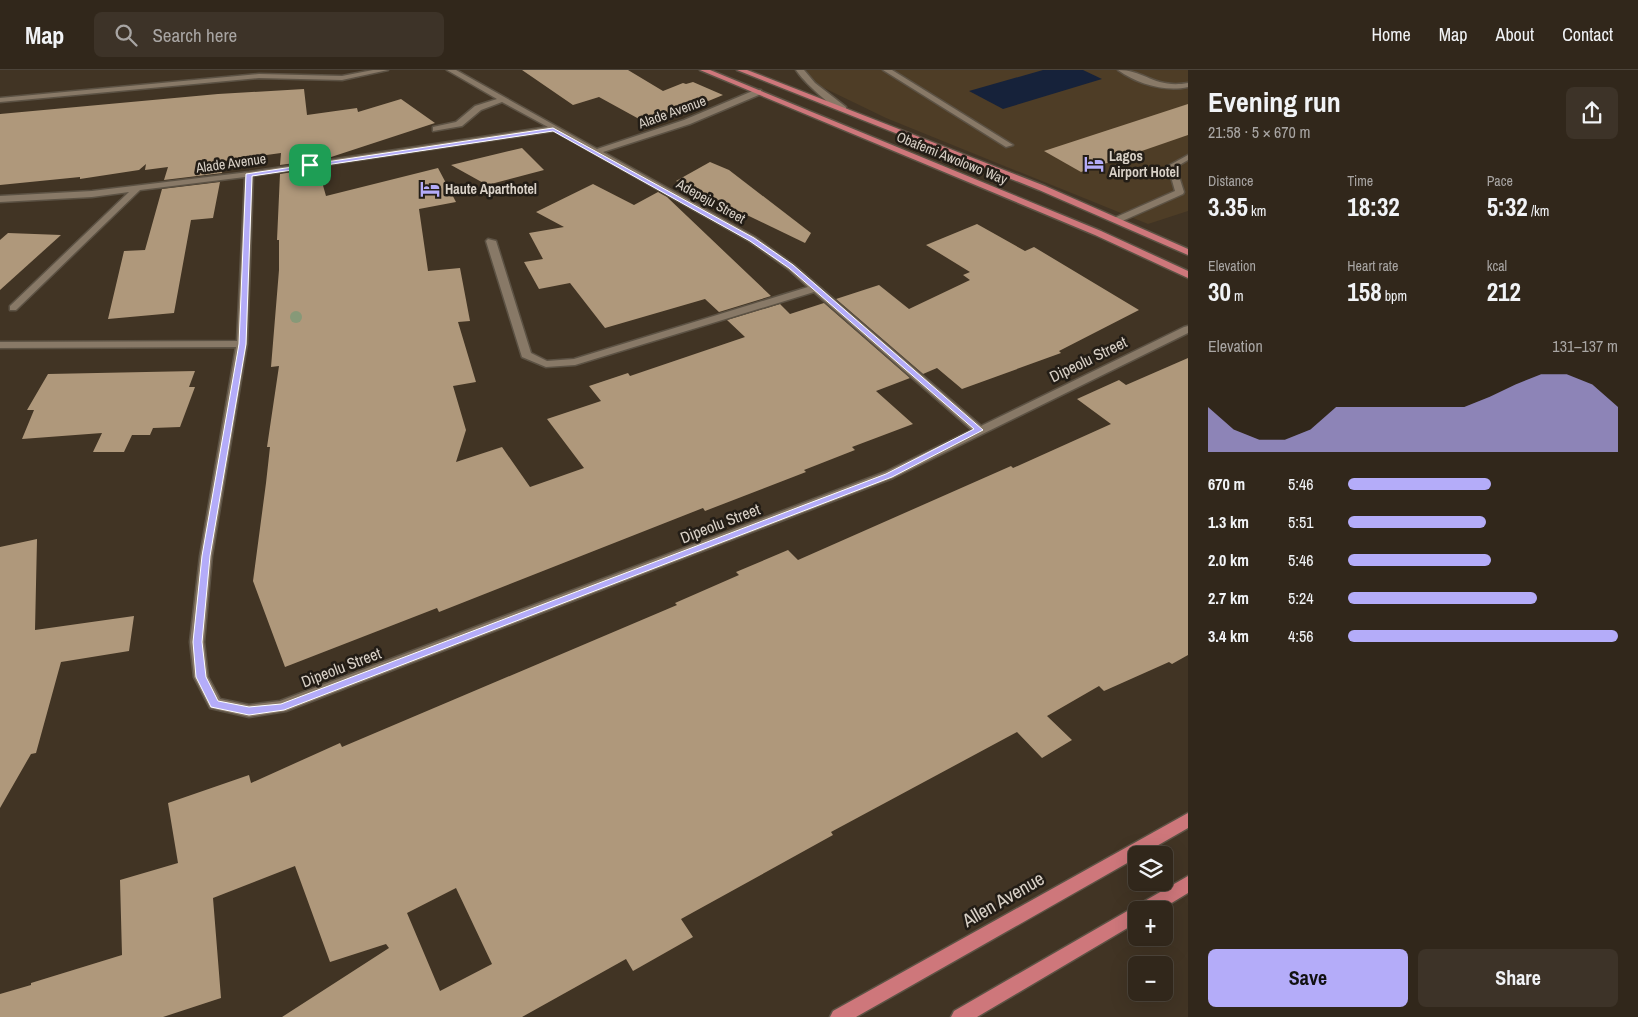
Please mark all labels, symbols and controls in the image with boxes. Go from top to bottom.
search box [94,12,444,57]
text: Map [25,19,64,51]
icon: search [112,21,140,49]
text: Search here [152,22,237,48]
text: Home [1371,22,1411,47]
text: Map [1439,22,1468,47]
text: About [1496,22,1534,47]
text: Contact [1562,22,1613,47]
text: Evening run [1208,83,1341,121]
button: share [1566,87,1618,139]
street label: Alade Avenue [635,91,708,133]
text: 21:58 · 5 × 670 m [1208,121,1311,143]
street label: Obafemi Awolowo Way [894,128,1010,189]
pin [289,144,331,186]
place label: Lagos Airport Hotel [1109,147,1179,181]
street label: Alade Avenue [194,149,267,177]
icon: arrive [296,151,324,179]
hotel icon: Lagos Airport Hotel [1083,153,1105,175]
text: Distance [1208,172,1253,190]
text: Time [1347,172,1373,190]
text: Pace [1487,172,1513,190]
street label: Adepeju Street [673,174,749,227]
hotel icon: Haute Aparthotel [419,178,441,200]
place label: Haute Aparthotel [445,180,537,198]
text: 3.35 [1208,190,1248,224]
text: 18:32 [1347,190,1400,224]
text: 5:32 [1487,190,1528,224]
text: km [1248,202,1266,220]
text: /km [1528,202,1549,220]
text: Elevation [1208,257,1256,275]
text: Heart rate [1347,257,1398,275]
text: kcal [1487,257,1507,275]
text: 30 [1208,275,1231,309]
text: 158 [1347,275,1382,309]
text: 212 [1487,275,1521,309]
text: m [1231,287,1244,305]
text: bpm [1382,287,1407,305]
street label: Dipeolu Street [1045,331,1131,387]
text: Elevation [1208,335,1263,357]
text: 131–137 m [1552,335,1618,357]
text: 670 m [1208,473,1245,495]
text: 5:46 [1288,473,1314,495]
street label: Dipeolu Street [677,498,763,548]
text: 1.3 km [1208,511,1249,533]
text: 5:51 [1288,511,1314,533]
text: 2.0 km [1208,549,1249,571]
text: 5:46 [1288,549,1314,571]
text: 2.7 km [1208,587,1249,609]
text: 5:24 [1288,587,1314,609]
text: 3.4 km [1208,625,1249,647]
text: 4:56 [1288,625,1314,647]
street label: Dipeolu Street [298,642,384,692]
map controls [1128,846,1173,1001]
button: layers [1128,846,1173,891]
street label: Allen Avenue [956,865,1049,933]
button: + [1128,901,1173,946]
button: Save [1208,949,1408,1007]
button: Share [1418,949,1618,1007]
button: − [1128,956,1173,1001]

